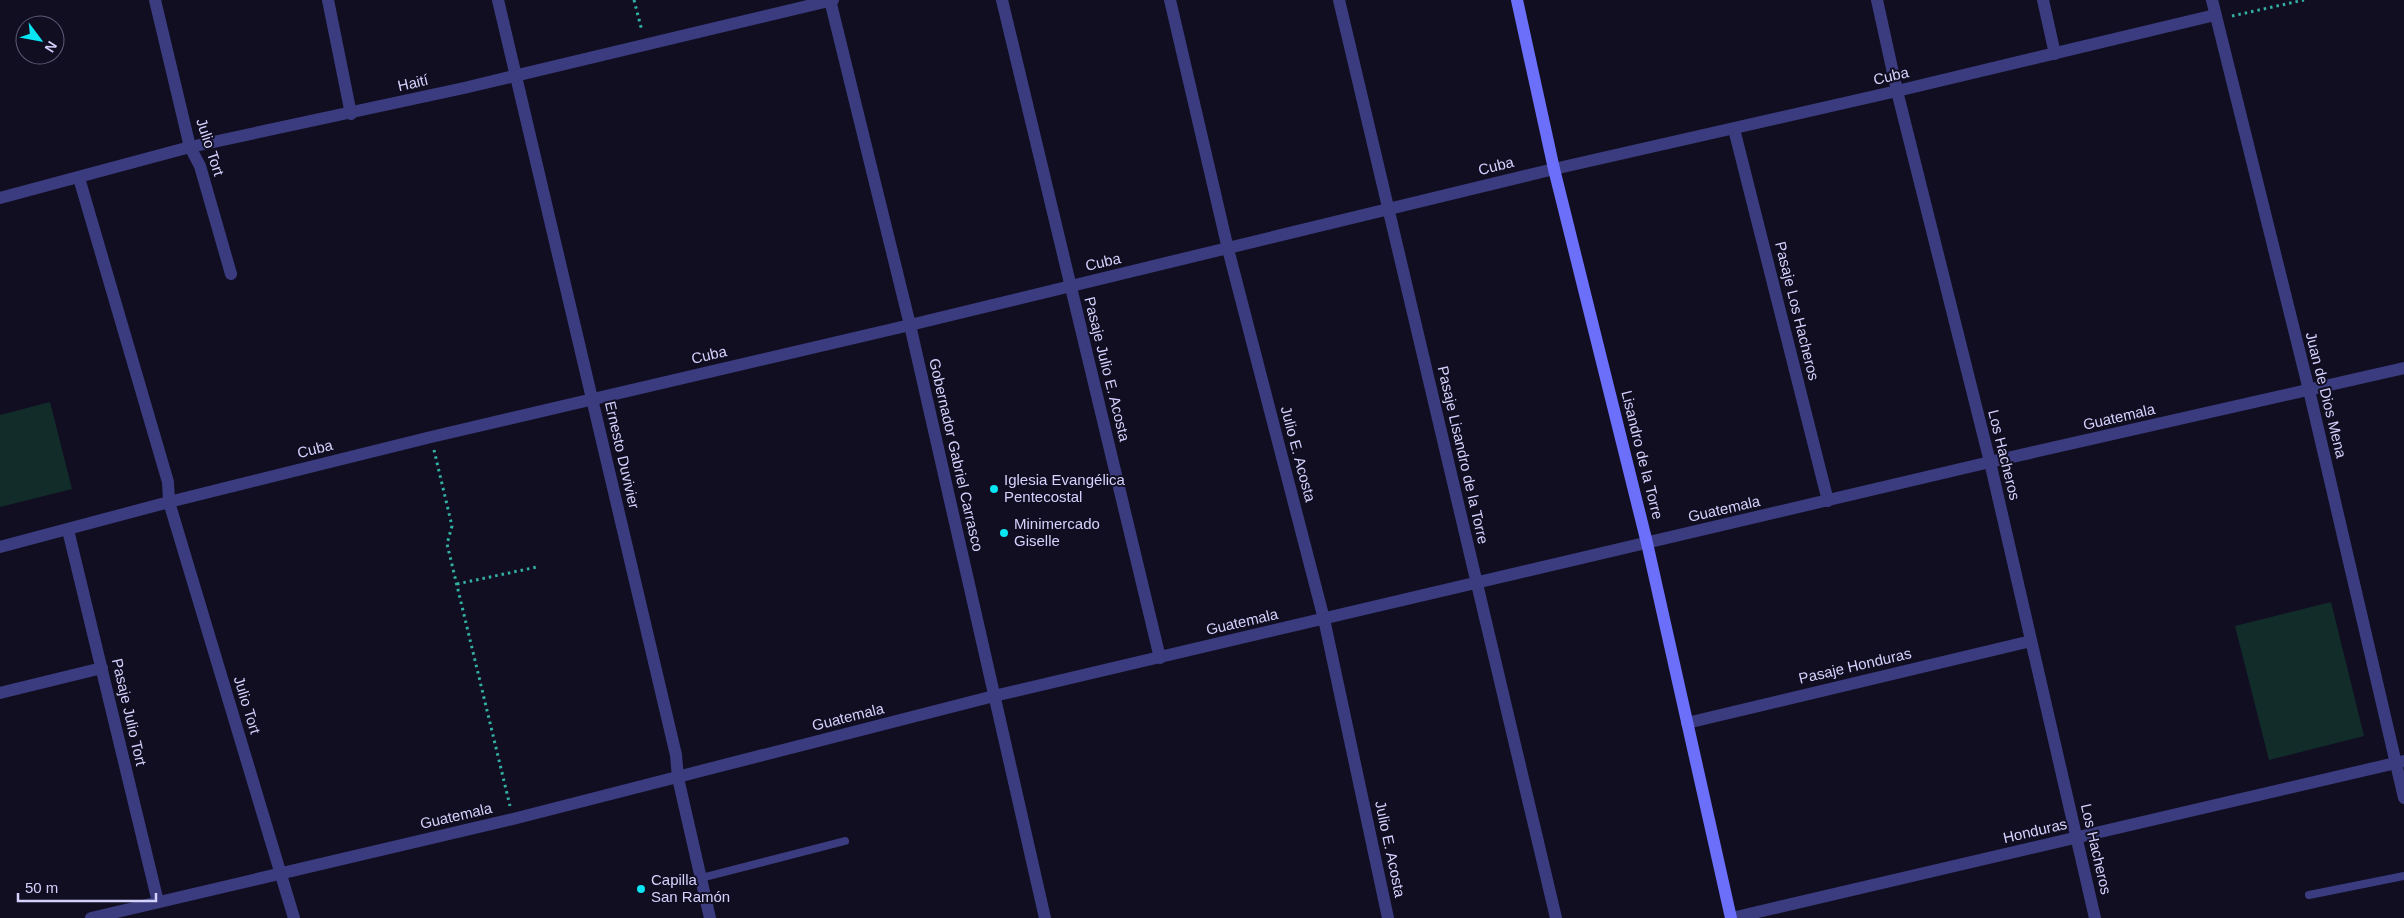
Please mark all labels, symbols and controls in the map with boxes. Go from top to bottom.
north arrow [15,15,65,65]
text: N [42,38,60,55]
street label: Cuba [1872,63,1911,88]
street label: Haití [396,71,431,94]
street label: Julio Tort [193,116,228,179]
street label: Cuba [1476,153,1516,178]
street label: Pasaje Los Hacheros [1772,240,1823,382]
street label: Cuba [1084,249,1123,274]
street label: Pasaje Julio E. Acosta [1081,295,1134,444]
street label: Juan de Dios Mena [2303,330,2351,460]
street label: Cuba [690,342,729,367]
street label: Gobernador Gabriel Carrasco [926,357,987,553]
street label: Pasaje Lisandro de la Torre [1435,364,1492,546]
street label: Lisandro de la Torre [1618,389,1667,521]
street label: Ernesto Duvivier [602,399,643,510]
street label: Guatemala [2081,400,2157,433]
street label: Julio E. Acosta [1278,404,1320,504]
street label: Los Hacheros [1985,408,2024,502]
street label: Cuba [295,436,335,461]
place label: Iglesia Evangélica Pentecostal [1004,471,1126,505]
marker: Iglesia Evangélica Pentecostal [988,483,1000,495]
street label: Guatemala [1686,492,1762,525]
place label: Minimercado Giselle [1014,515,1100,549]
marker: Minimercado Giselle [998,527,1010,539]
street label: Guatemala [1204,605,1280,638]
street label: Pasaje Honduras [1797,644,1913,687]
street label: Pasaje Julio Tort [109,656,150,768]
street label: Julio Tort [231,674,265,737]
street label: Guatemala [810,699,886,734]
street label: Guatemala [418,799,494,832]
street label: Julio E. Acosta [1372,799,1409,899]
street label: Los Hacheros [2078,802,2115,896]
street label: Honduras [2001,815,2068,846]
scale bar [18,870,155,902]
place label: Capilla San Ramón [651,871,730,905]
text: 50 m [25,879,58,896]
marker: Capilla San Ramón [635,883,647,895]

